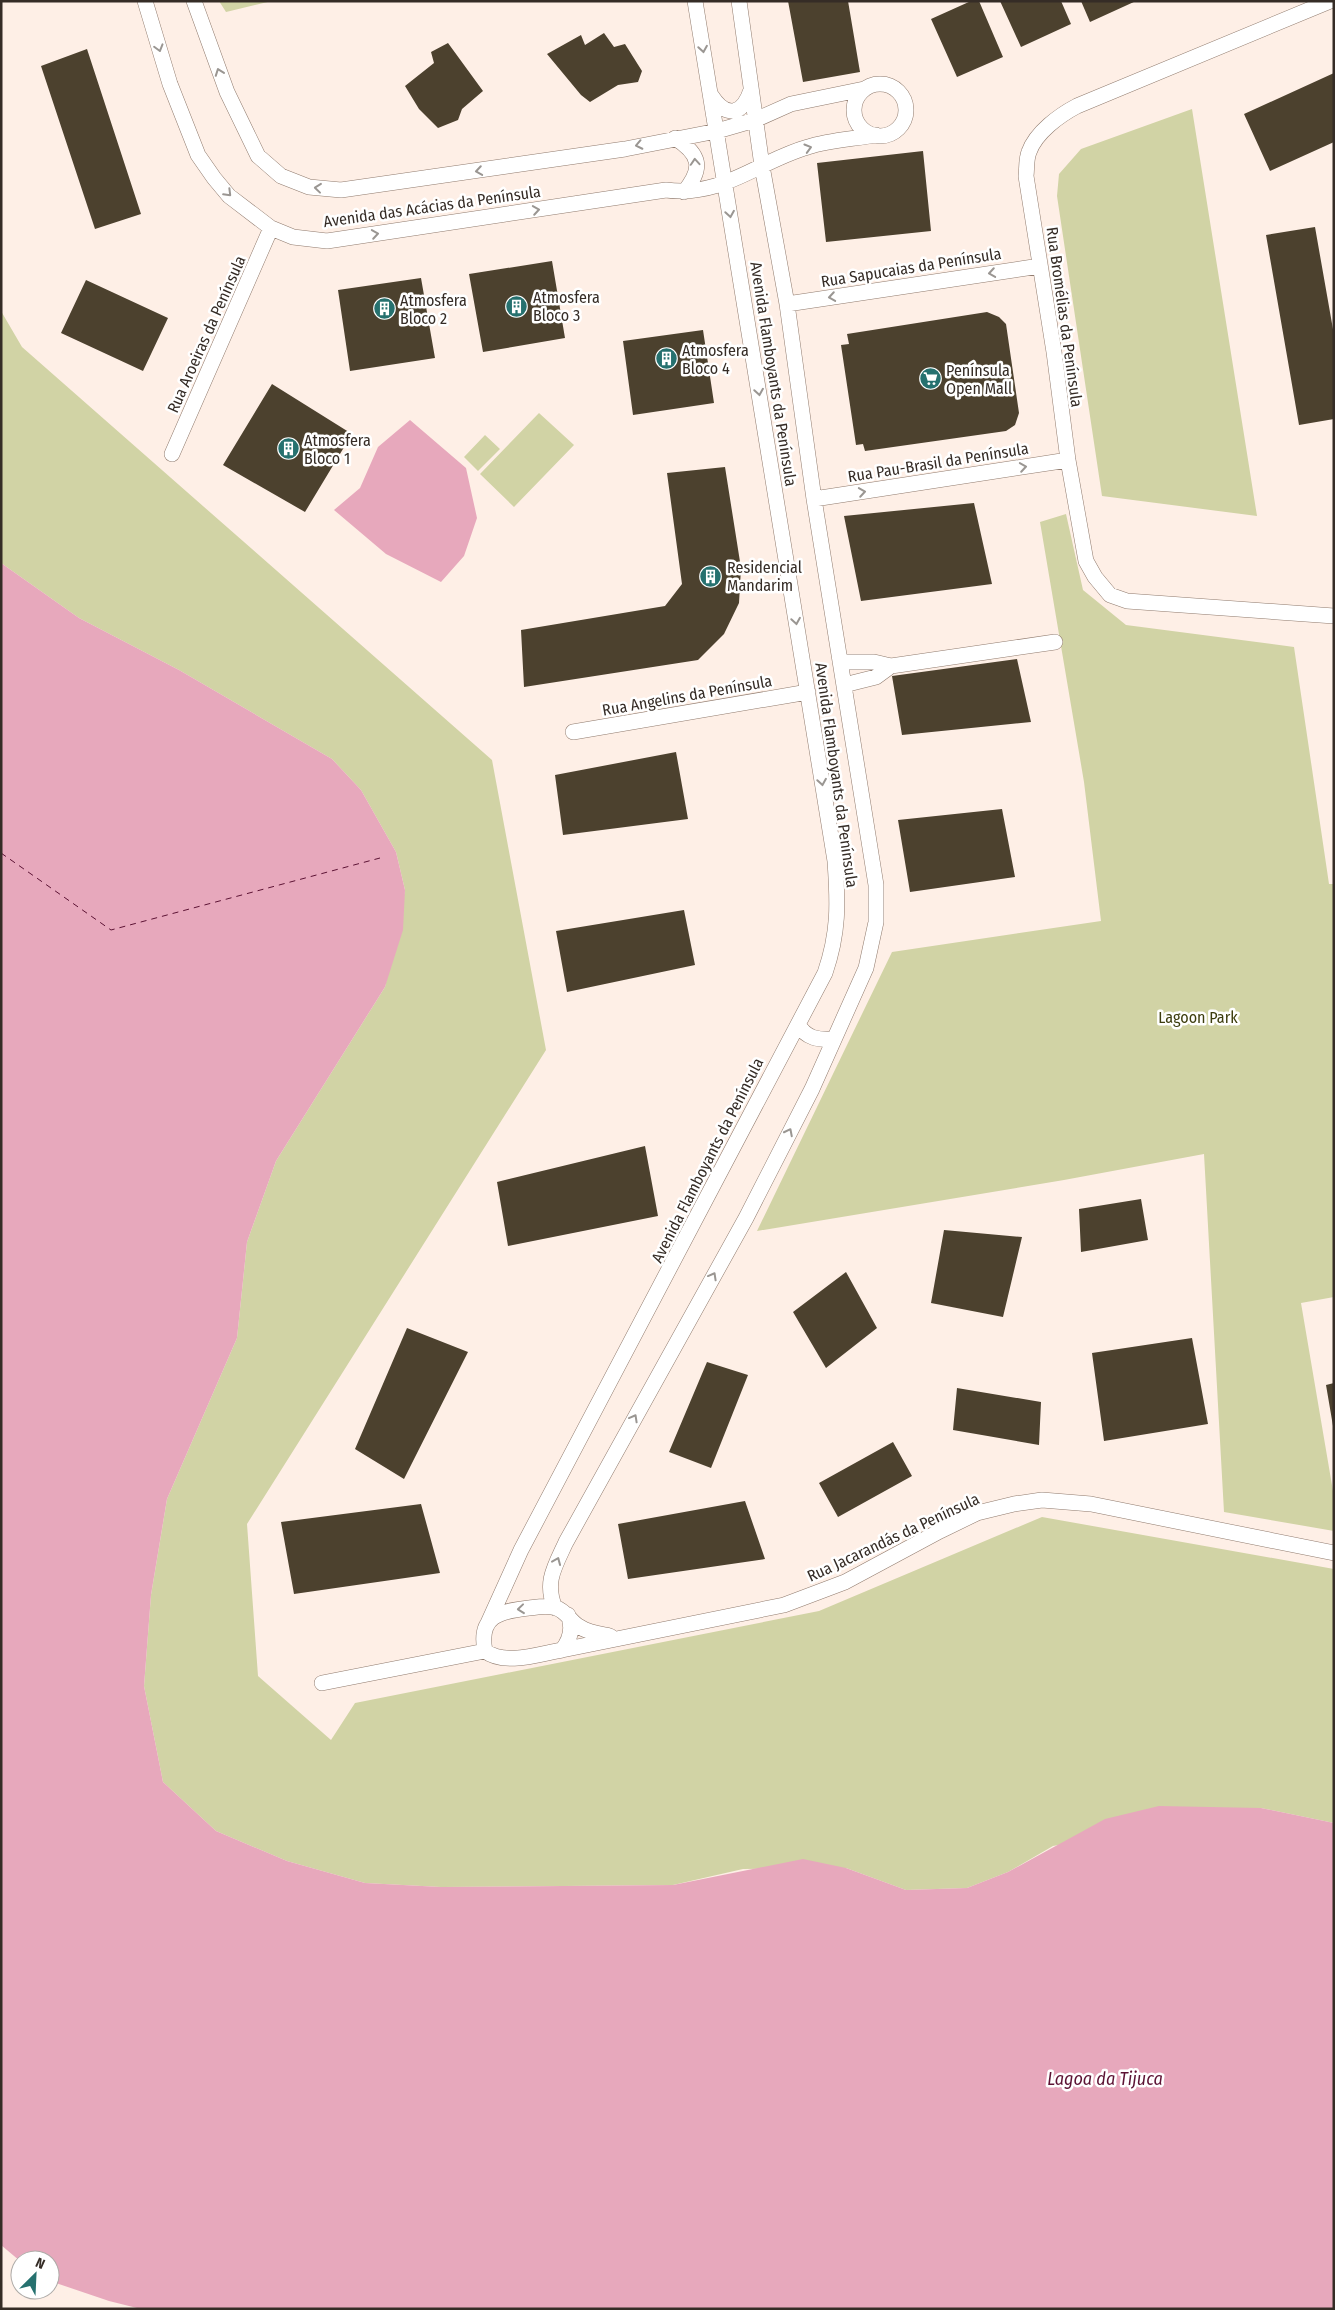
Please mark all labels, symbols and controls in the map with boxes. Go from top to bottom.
one-way arrow [153,43,163,52]
one-way arrow [698,45,708,54]
one-way arrow [215,68,225,76]
one-way arrow [635,139,644,150]
one-way arrow [803,143,811,153]
one-way arrow [690,158,701,166]
one-way arrow [475,165,483,175]
street label: Avenida das Acácias da Península [322,182,542,231]
one-way arrow [314,183,322,194]
one-way arrow [222,187,231,196]
one-way arrow [532,205,540,215]
one-way arrow [725,210,735,218]
street label: Rua Bromélias da Península [1042,226,1087,409]
one-way arrow [372,229,380,240]
street label: Rua Sapucaias da Península [820,244,1003,291]
street label: Rua Aroeiras da Península [163,253,250,416]
street label: Avenida Flamboyants da Península [746,260,801,488]
one-way arrow [988,267,996,278]
place label: Atmosfera Bloco 3 [533,288,600,325]
place label: Atmosfera Bloco 2 [400,291,467,328]
one-way arrow [827,291,835,302]
building icon: Atmosfera Bloco 3 [505,294,529,318]
building icon: Atmosfera Bloco 2 [372,297,396,321]
place label: Atmosfera Bloco 4 [682,341,749,378]
building icon: Atmosfera Bloco 4 [654,347,678,371]
place label: Península Open Mall [946,361,1012,398]
supermarket icon: Península Open Mall [918,367,942,391]
one-way arrow [753,388,764,396]
place label: Atmosfera Bloco 1 [304,431,371,468]
building icon: Atmosfera Bloco 1 [276,437,300,461]
street label: Rua Pau-Brasil da Península [846,439,1030,486]
one-way arrow [1019,463,1027,473]
one-way arrow [858,487,867,497]
place label: Residencial Mandarim [727,558,802,595]
building icon: Residencial Mandarim [699,564,723,588]
one-way arrow [791,617,801,626]
street label: Avenida Flamboyants da Península [811,661,862,889]
street label: Rua Angelins da Península [601,671,774,720]
one-way arrow [817,777,827,786]
park label: Lagoon Park [1158,1008,1238,1027]
street label: Avenida Flamboyants da Península [647,1055,768,1266]
one-way arrow [783,1129,793,1138]
one-way arrow [707,1272,717,1281]
one-way arrow [628,1414,638,1423]
street label: Rua Jacarandás da Península [804,1489,982,1586]
one-way arrow [551,1557,562,1566]
one-way arrow [517,1603,525,1614]
water label: Lagoa da Tijuca [1047,2068,1163,2090]
north arrow [10,2250,60,2300]
text: N [33,2254,47,2273]

